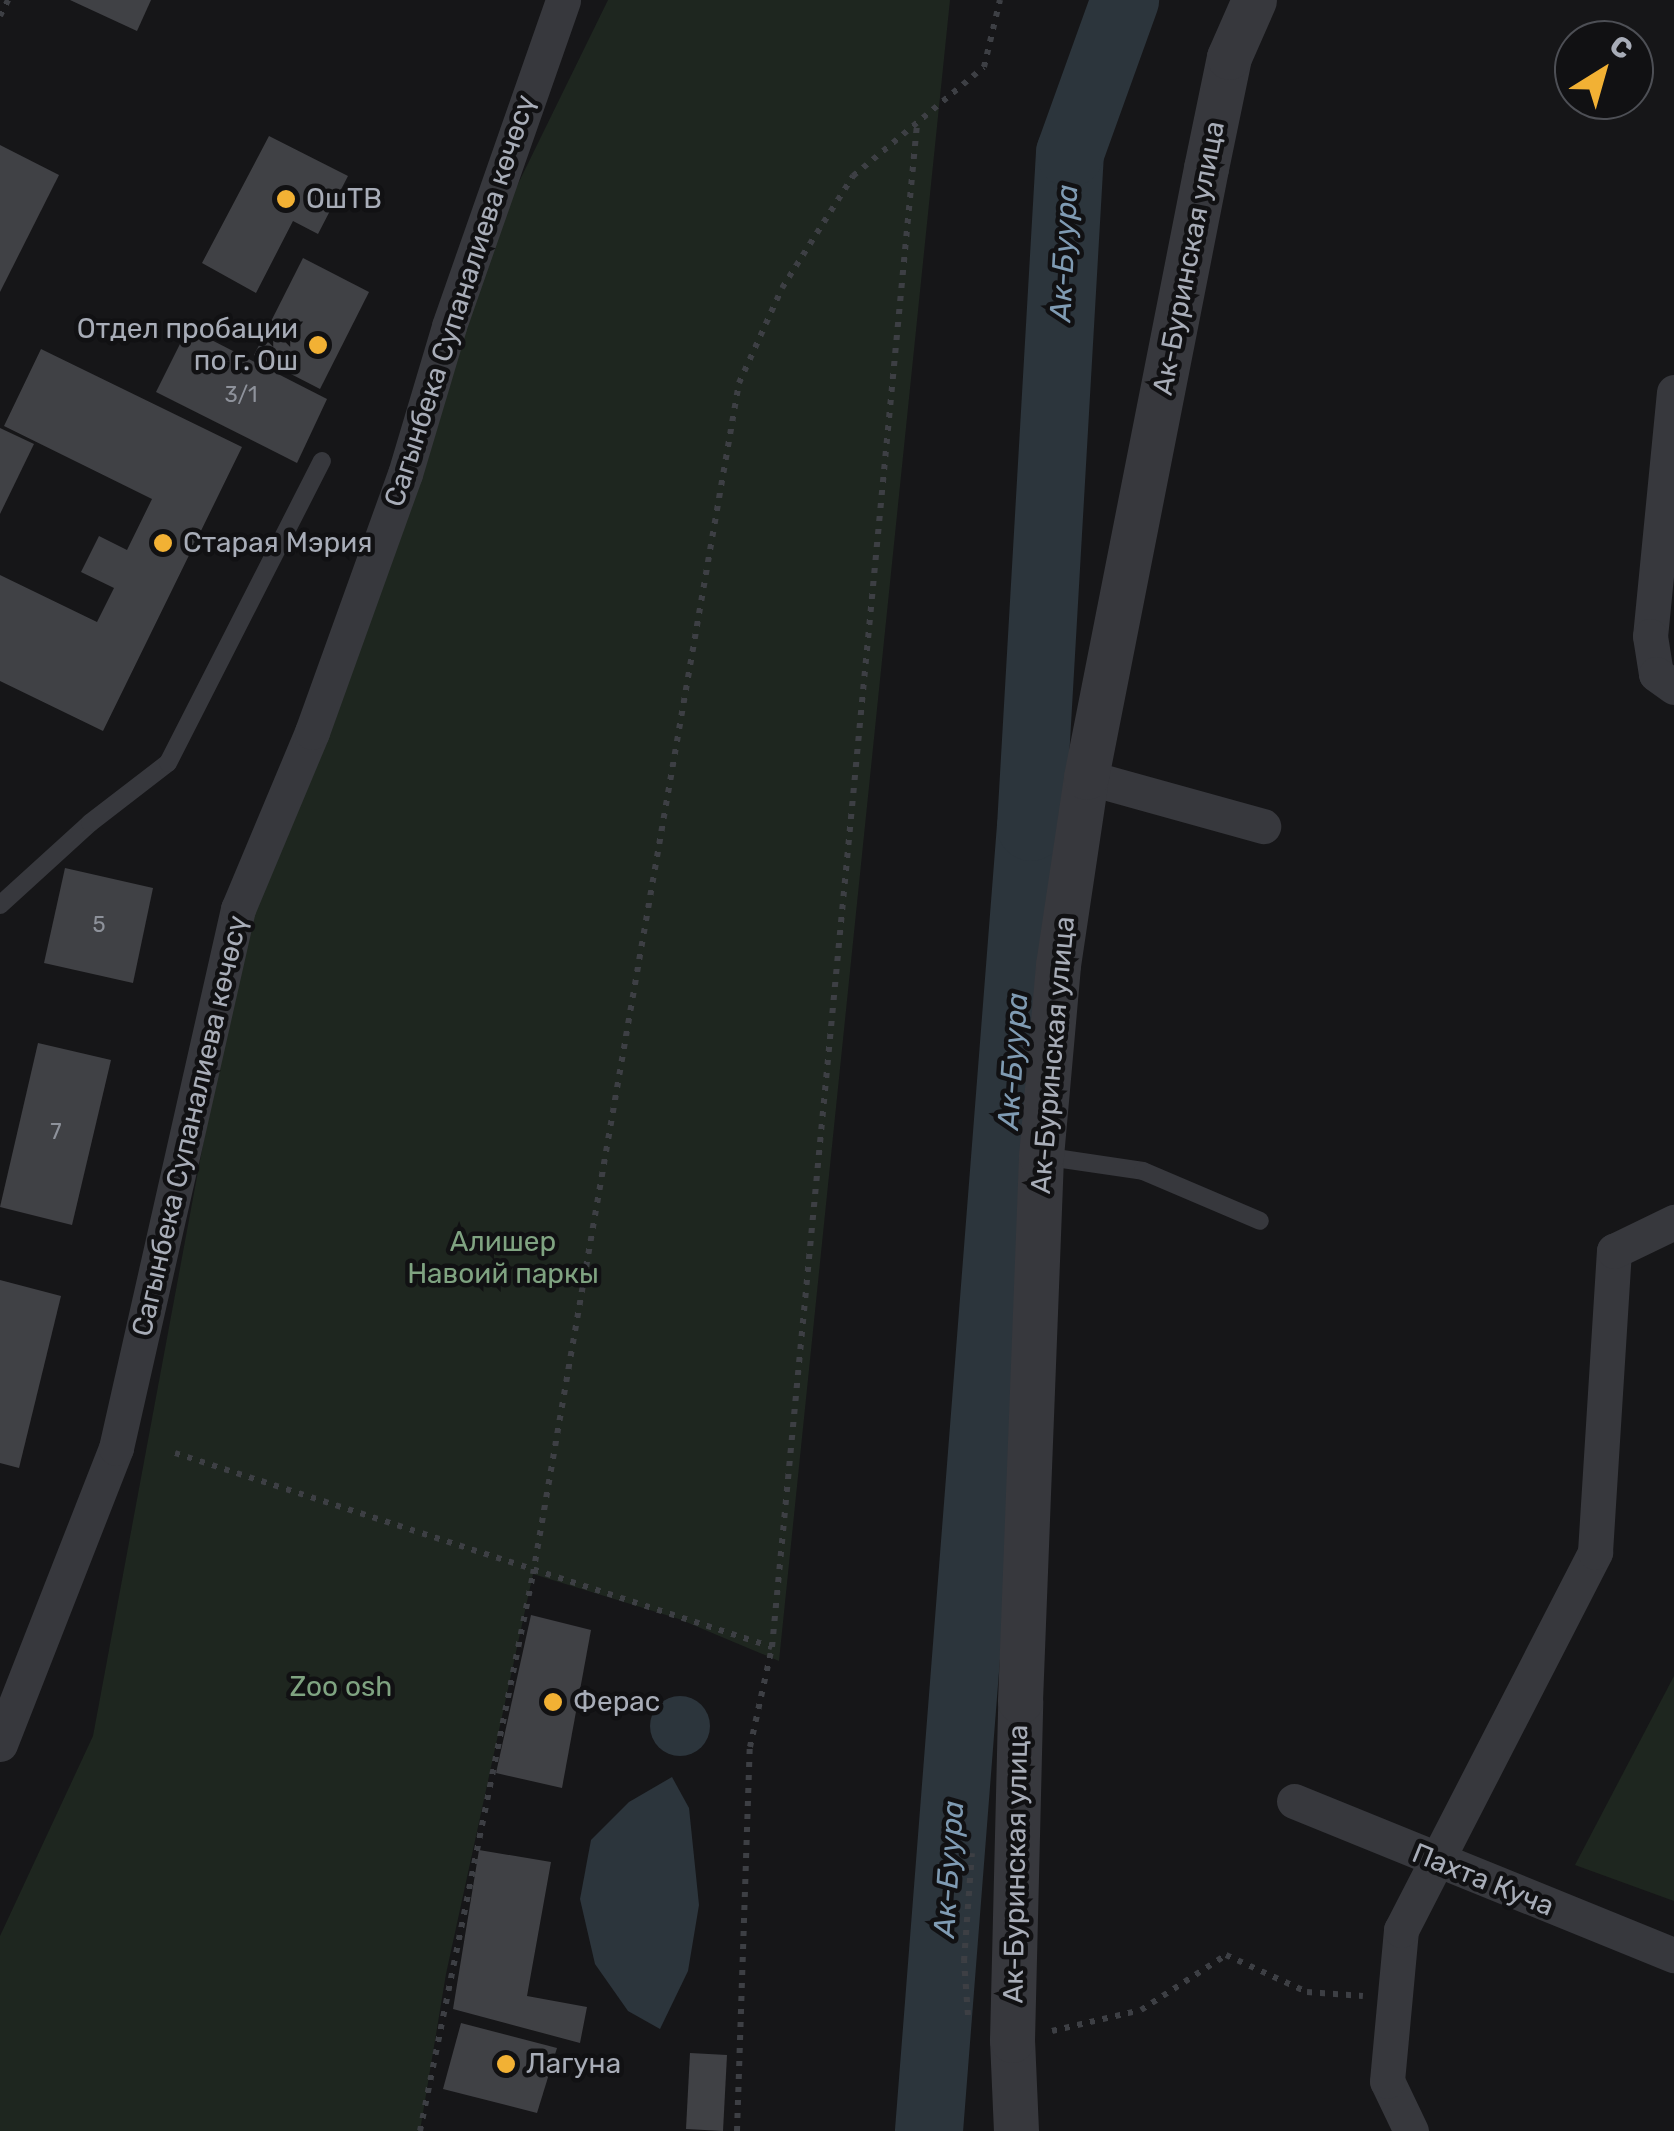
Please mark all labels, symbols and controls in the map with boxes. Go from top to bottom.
north arrow [1554,20,1654,120]
text: С [1603,28,1639,66]
street label: Сагынбека Супаналиева көчөсү [377,91,543,511]
street label: Ак-Буринская улица [1146,118,1232,398]
place label: ОшТВ [306,182,382,216]
water label: Ак-Буура [1042,184,1086,322]
marker: ОшТВ [275,188,297,210]
place label: Отдел пробации по г. Ош [77,312,298,378]
marker: Отдел пробации по г. Ош [307,334,329,356]
house number: 3/1 [224,382,258,408]
place label: Старая Мэрия [183,526,372,560]
marker: Старая Мэрия [152,532,174,554]
house number: 5 [92,912,106,938]
street label: Сагынбека Супаналиева көчөсү [125,912,255,1340]
street label: Ак-Буринская улица [1024,915,1082,1195]
water label: Ак-Буура [990,991,1036,1131]
house number: 7 [50,1119,62,1145]
park label: Алишер Навоий паркы [407,1225,599,1291]
park label: Zoo osh [290,1670,392,1704]
place label: Ферас [573,1685,660,1719]
marker: Ферас [542,1691,564,1713]
street label: Ак-Буринская улица [997,1724,1035,2004]
water label: Ак-Буура [926,1799,972,1939]
street label: Пахта Кучa [1407,1836,1559,1924]
place label: Лагуна [526,2047,621,2081]
marker: Лагуна [495,2053,517,2075]

